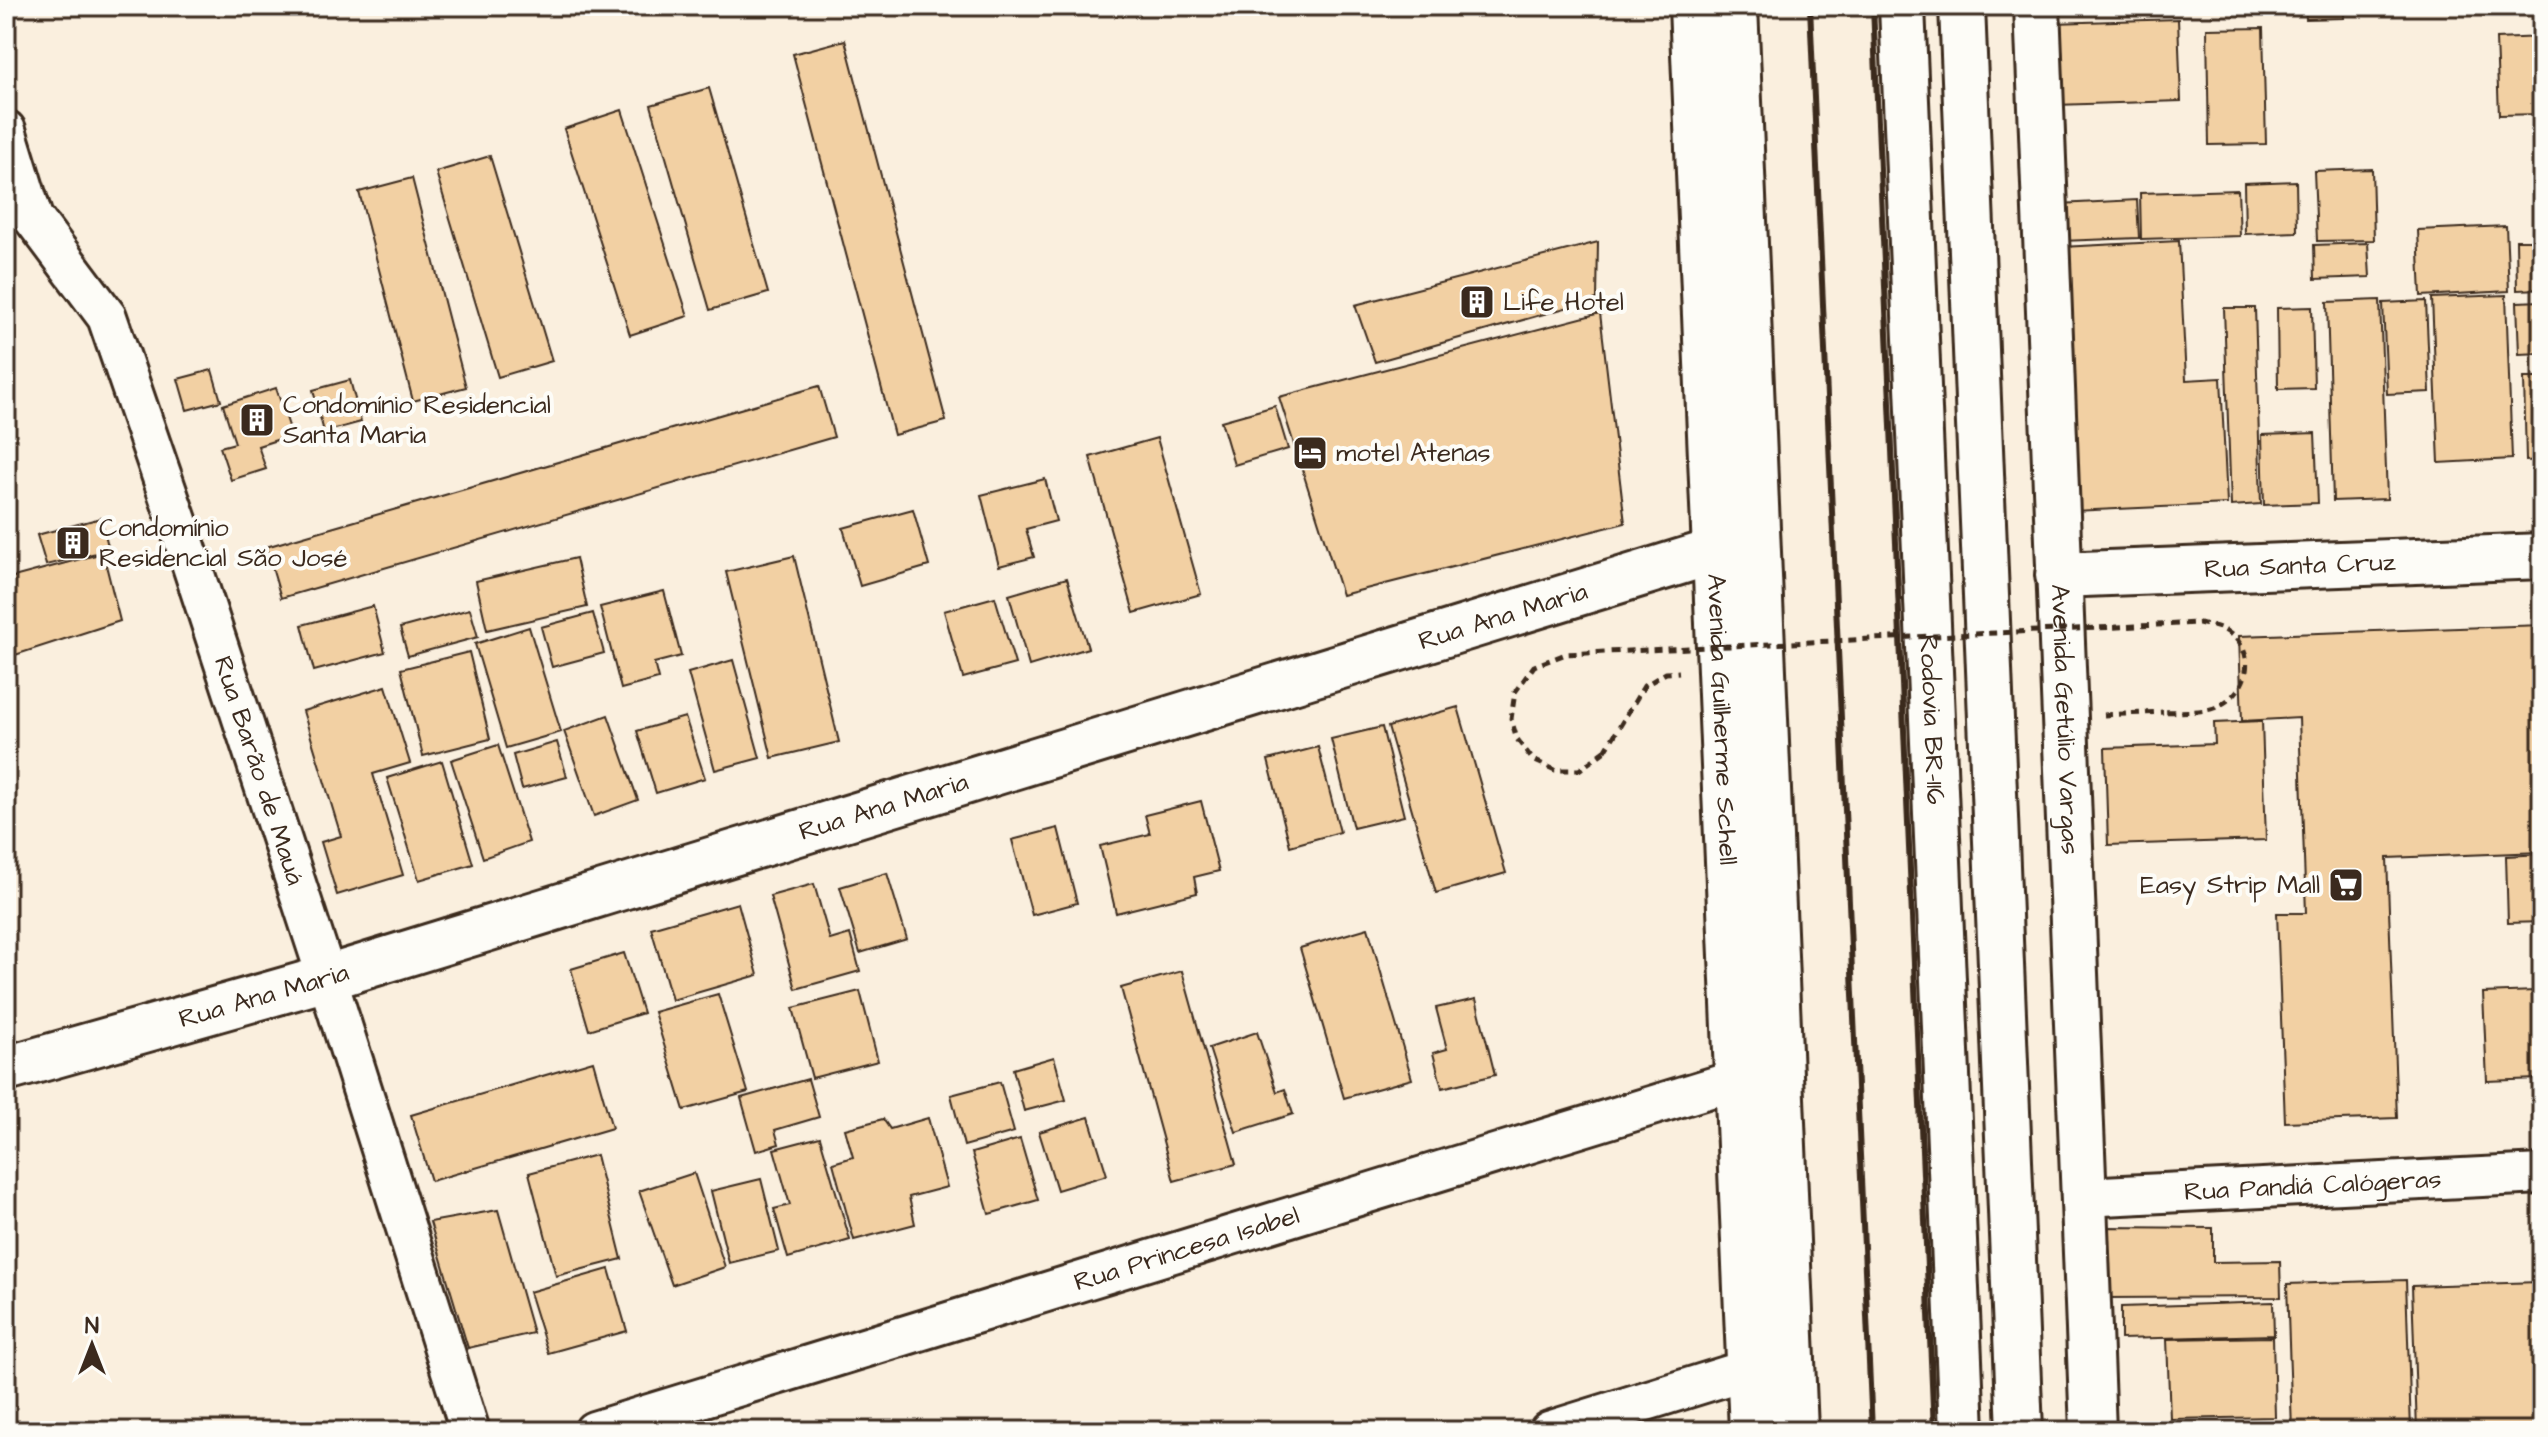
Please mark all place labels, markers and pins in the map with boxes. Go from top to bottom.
building icon: Life Hotel [1458,283,1496,321]
place label: Life Hotel [1503,284,1624,320]
place label: Condomínio Residencial Santa Maria [283,387,551,453]
building icon: Condomínio Residencial Santa Maria [238,401,276,439]
hotel icon: motel Atenas [1291,434,1329,472]
place label: motel Atenas [1336,435,1490,471]
place label: Condomínio Residencial São José [99,510,348,576]
building icon: Condomínio Residencial São José [54,524,92,562]
supermarket icon: Easy Strip Mall [2327,866,2365,904]
place label: Easy Strip Mall [2140,867,2320,905]

